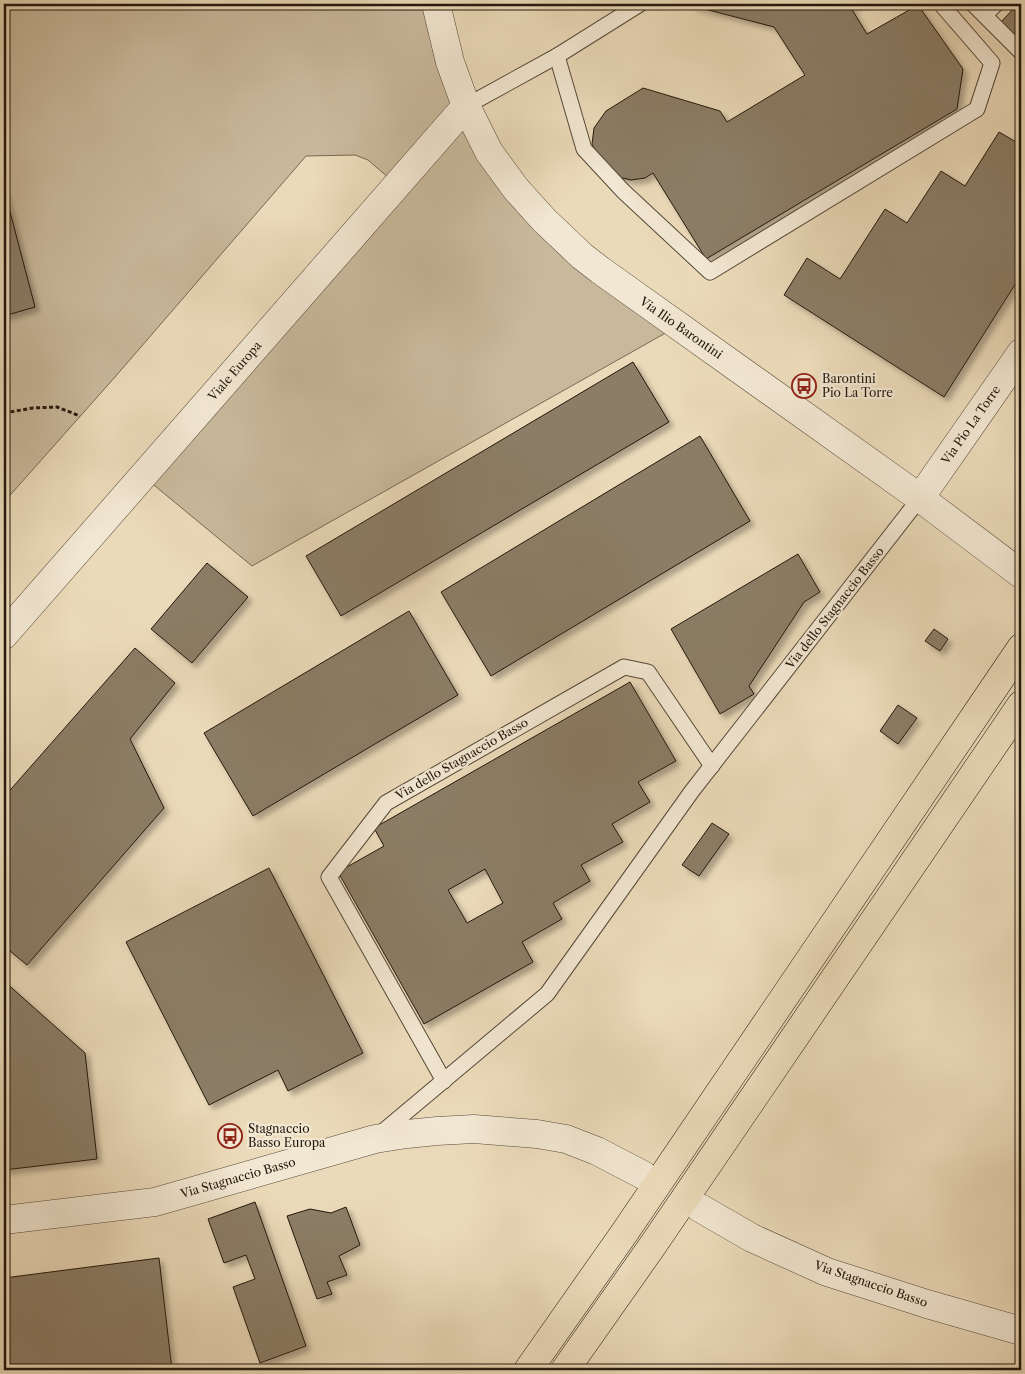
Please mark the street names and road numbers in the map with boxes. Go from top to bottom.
street label: Via Ilio Barontini [636,293,726,362]
street label: Viale Europa [204,337,265,404]
street label: Via Pio La Torre [937,382,1003,468]
street label: Via dello Stagnaccio Basso [782,544,887,672]
street label: Via dello Stagnaccio Basso [392,714,531,803]
street label: Via Stagnaccio Basso [178,1154,297,1201]
street label: Via Stagnaccio Basso [812,1257,930,1310]

